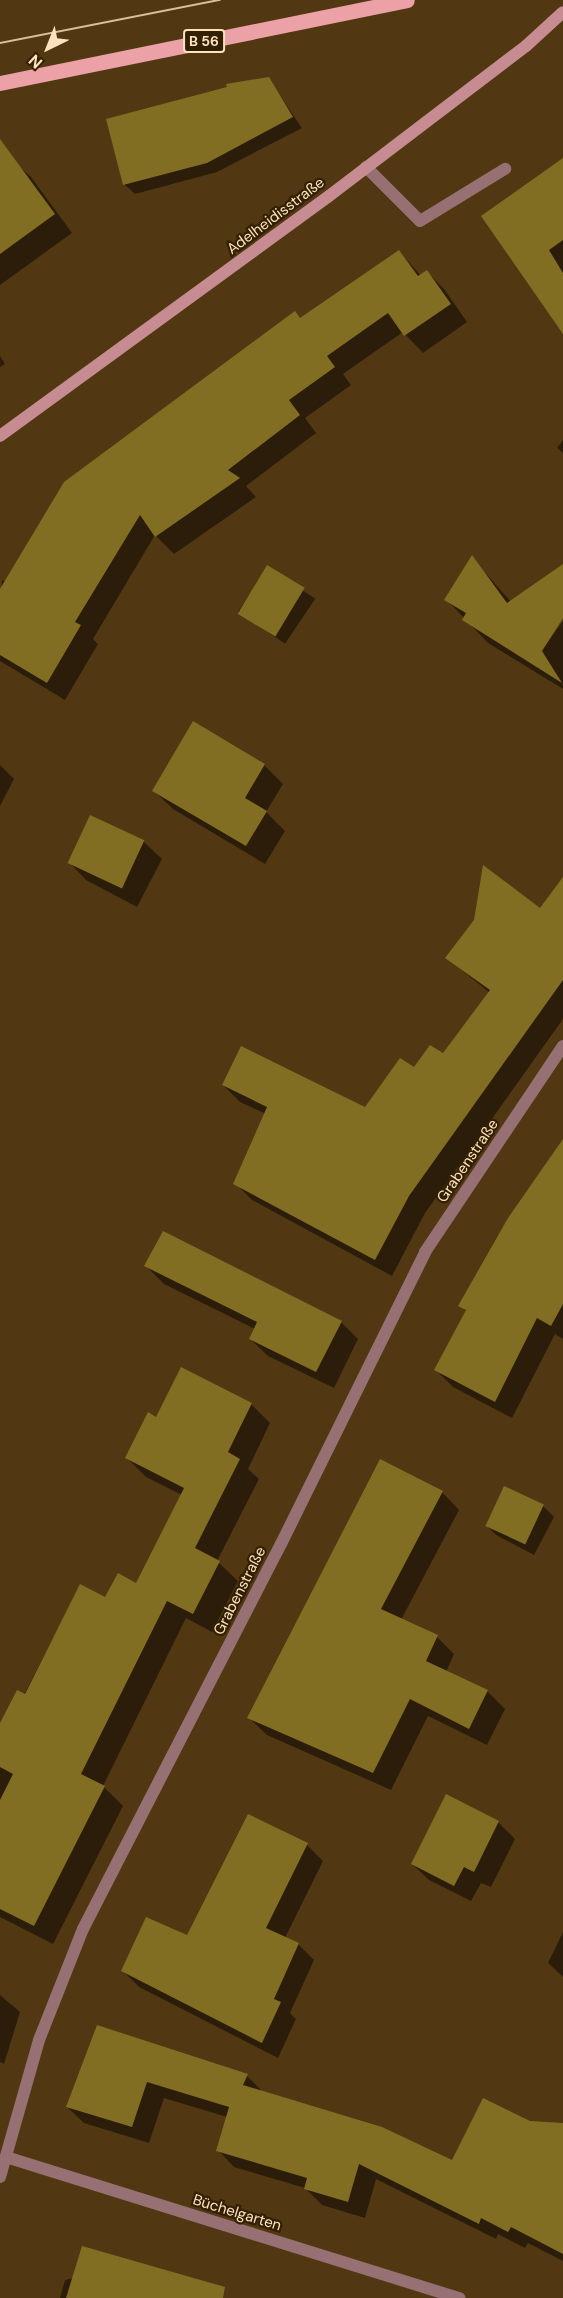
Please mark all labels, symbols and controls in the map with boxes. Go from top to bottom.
north arrow [18,18,78,78]
road number: B 56 [183,30,225,52]
text: N [24,50,47,73]
street label: Adelheidisstraße [224,174,328,258]
street label: Grabenstraße [434,1116,502,1206]
street label: Grabenstraße [210,1544,270,1638]
street label: Büchelgarten [191,2191,283,2235]

